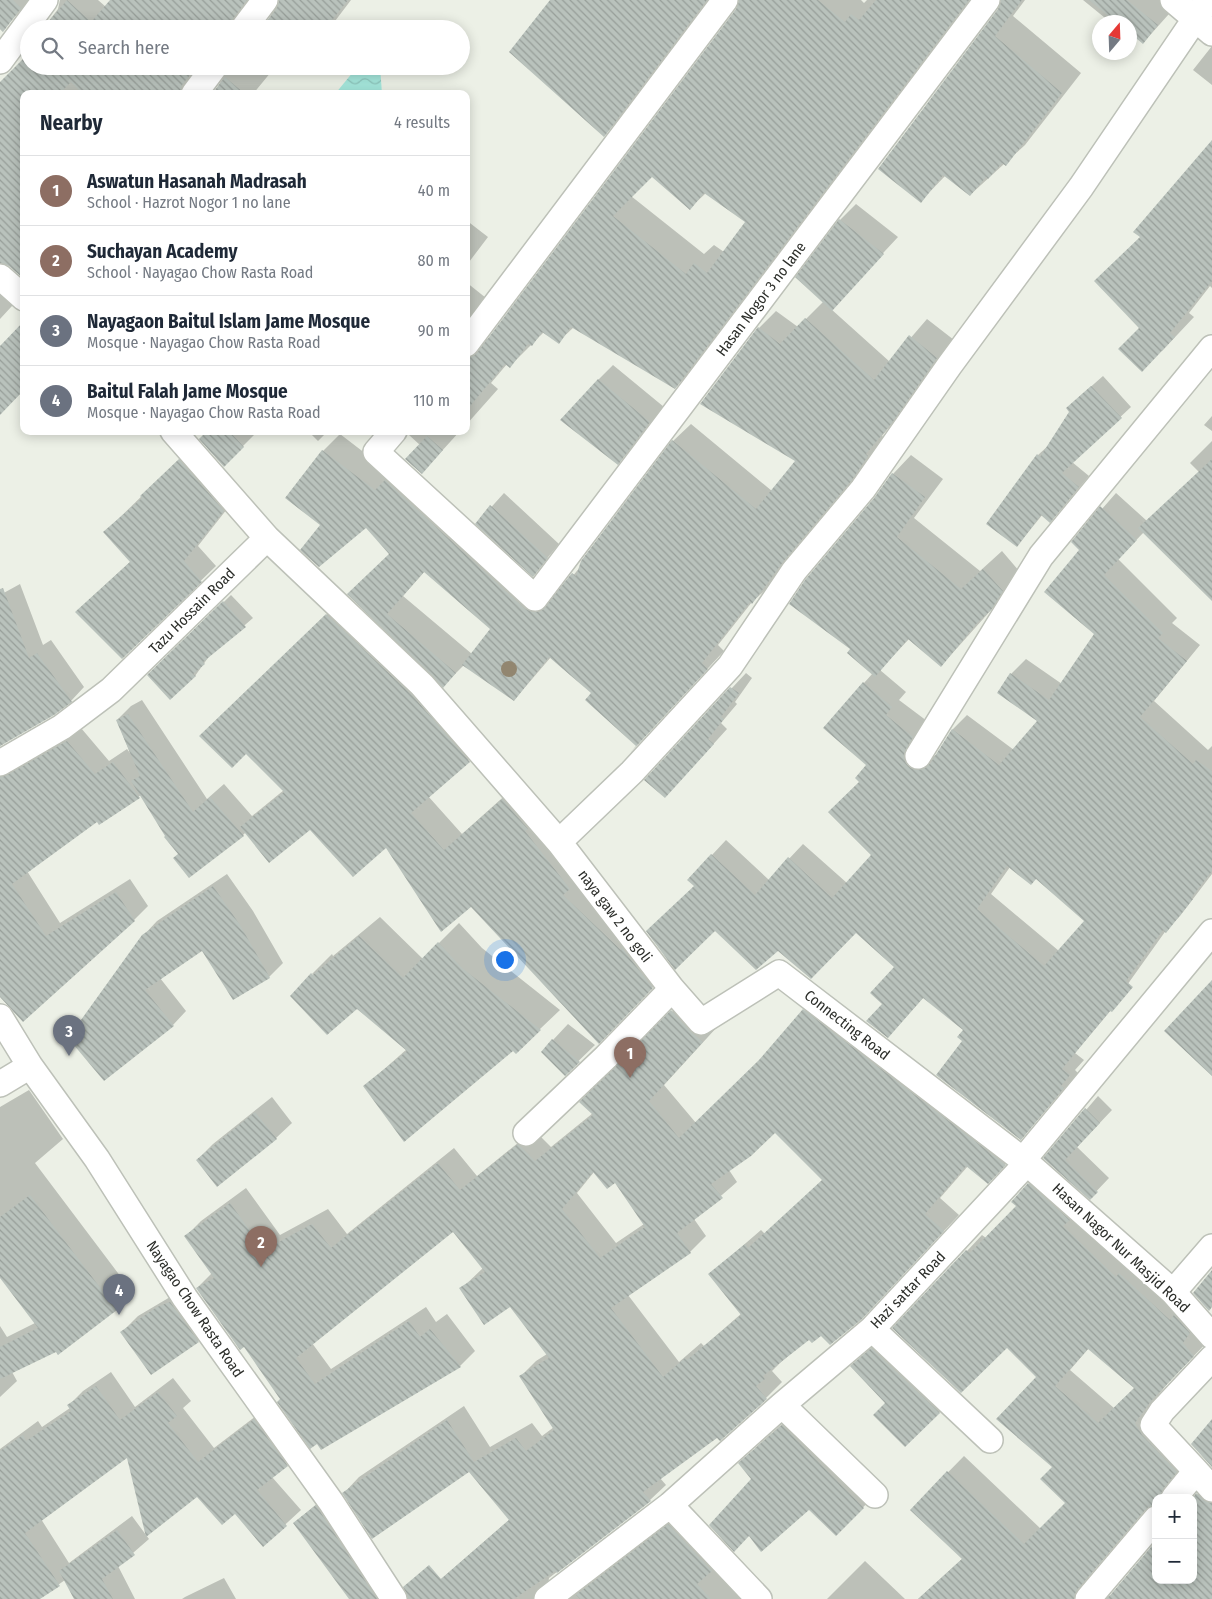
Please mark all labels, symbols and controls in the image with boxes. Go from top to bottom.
north arrow [1092,15,1137,60]
search box [20,20,470,75]
icon: search [38,34,66,62]
text: Search here [78,36,170,59]
text: Nearby [40,110,102,136]
text: 4 results [394,113,450,132]
text: Aswatun Hasanah Madrasah [87,170,307,193]
text: 1 [53,181,59,200]
text: 40 m [418,181,450,200]
text: School · Hazrot Nogor 1 no lane [87,193,291,212]
street label: Hasan Nogor 3 no lane [712,238,810,360]
text: Suchayan Academy [87,240,237,263]
text: 2 [52,251,60,270]
text: 80 m [418,251,450,270]
text: School · Nayagao Chow Rasta Road [87,263,313,282]
text: Nayagaon Baitul Islam Jame Mosque [87,310,370,333]
text: 3 [52,321,60,340]
text: 90 m [418,321,450,340]
text: Mosque · Nayagao Chow Rasta Road [87,333,321,352]
text: Baitul Falah Jame Mosque [87,380,288,403]
text: 4 [52,391,60,410]
text: 110 m [413,391,450,410]
text: Mosque · Nayagao Chow Rasta Road [87,403,321,422]
street label: Tazu Hossain Road [145,564,239,658]
street label: naya gaw 2 no goli [574,866,656,966]
your location [492,947,518,973]
street label: Connecting Road [801,986,893,1064]
pin: 3 [53,1015,85,1056]
pin: 1 [614,1037,646,1078]
street label: Hasan Nagor Nur Masjid Road [1049,1180,1193,1316]
pin: 2 [245,1226,277,1267]
street label: Nayagao Chow Rasta Road [143,1237,247,1381]
street label: Hazi sattar Road [867,1248,949,1332]
pin: 4 [103,1274,135,1315]
map controls [1152,1494,1197,1584]
button: + [1152,1494,1197,1539]
button: − [1152,1539,1197,1584]

